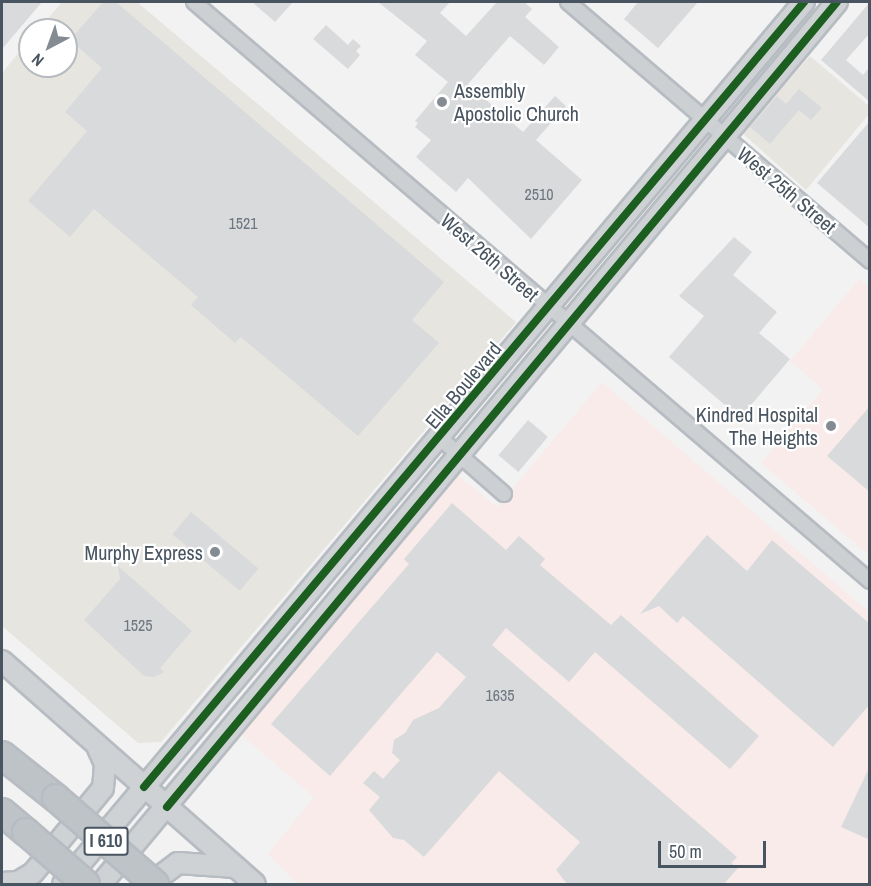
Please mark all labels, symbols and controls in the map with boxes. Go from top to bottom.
north arrow [18,18,78,78]
text: N [27,49,48,71]
place label: Assembly Apostolic Church [454,78,579,125]
marker: Assembly Apostolic Church [435,95,449,109]
street label: West 25th Street [733,142,841,238]
house number: 2510 [524,184,554,204]
street label: West 26th Street [436,208,544,306]
house number: 1521 [228,213,258,233]
street label: Ella Boulevard [420,337,506,433]
place label: Kindred Hospital The Heights [696,402,818,449]
marker: Kindred Hospital The Heights [822,417,840,435]
place label: Murphy Express [85,540,203,564]
marker: Murphy Express [208,545,222,559]
house number: 1525 [123,615,153,635]
house number: 1635 [485,685,515,705]
road number: I 610 [84,826,128,856]
scale bar [661,829,769,867]
text: 50 m [669,839,702,864]

